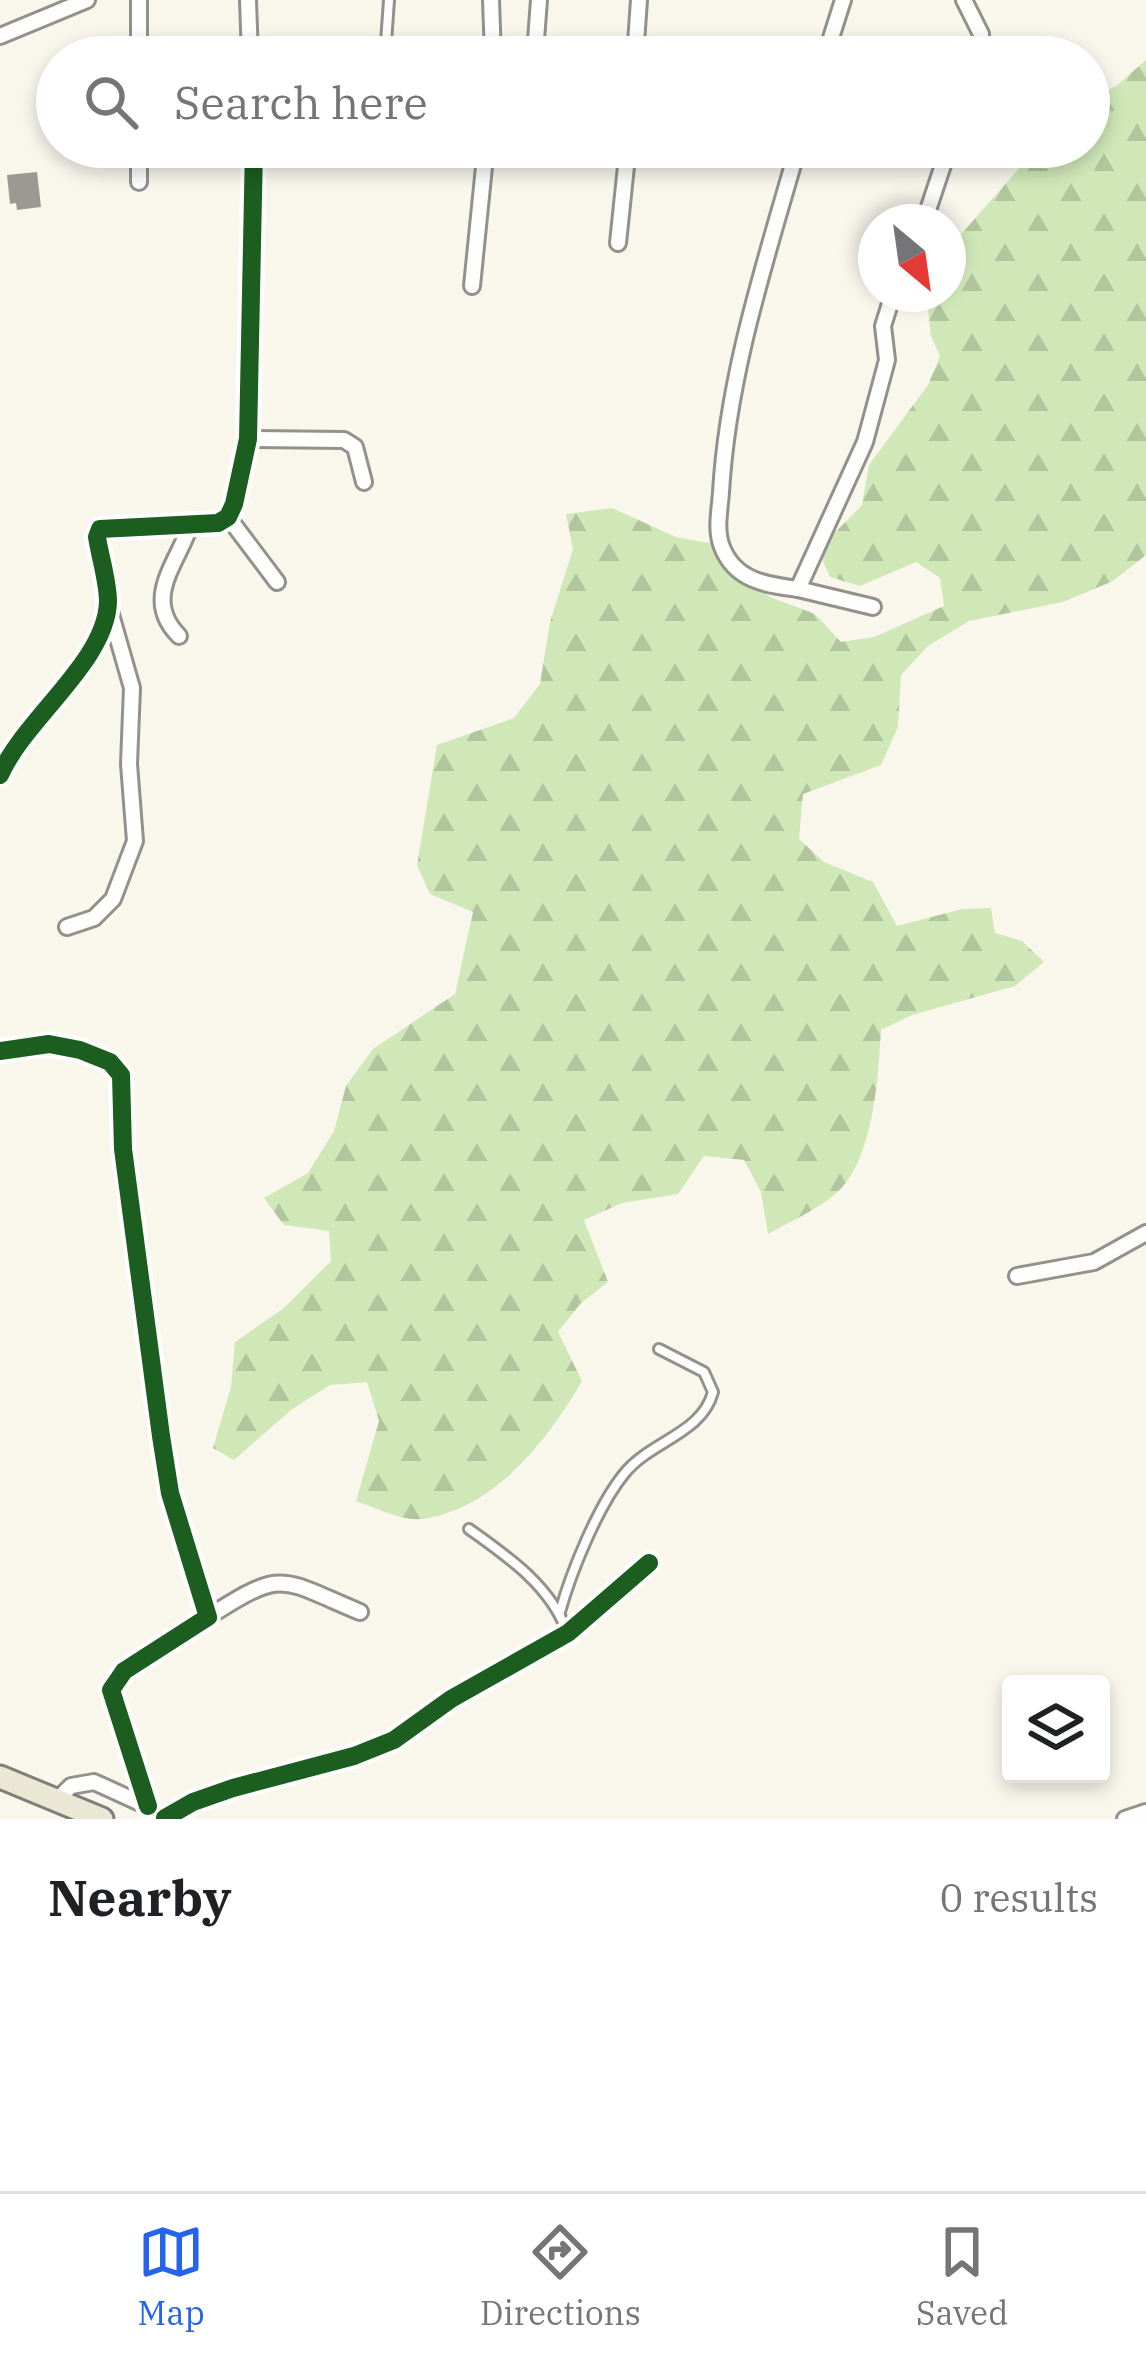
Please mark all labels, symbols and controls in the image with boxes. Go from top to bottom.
search box [36,36,1110,168]
icon: search [78,69,144,135]
text: Search here [174,73,428,131]
north arrow [858,204,966,312]
map controls [1002,1675,1110,1783]
button: layers [1002,1675,1110,1783]
text: Nearby [48,1864,232,1930]
text: 0 results [940,1872,1098,1923]
tab: Map [138,2219,205,2334]
tab: Directions [480,2219,641,2334]
tab: Saved [916,2219,1008,2334]

